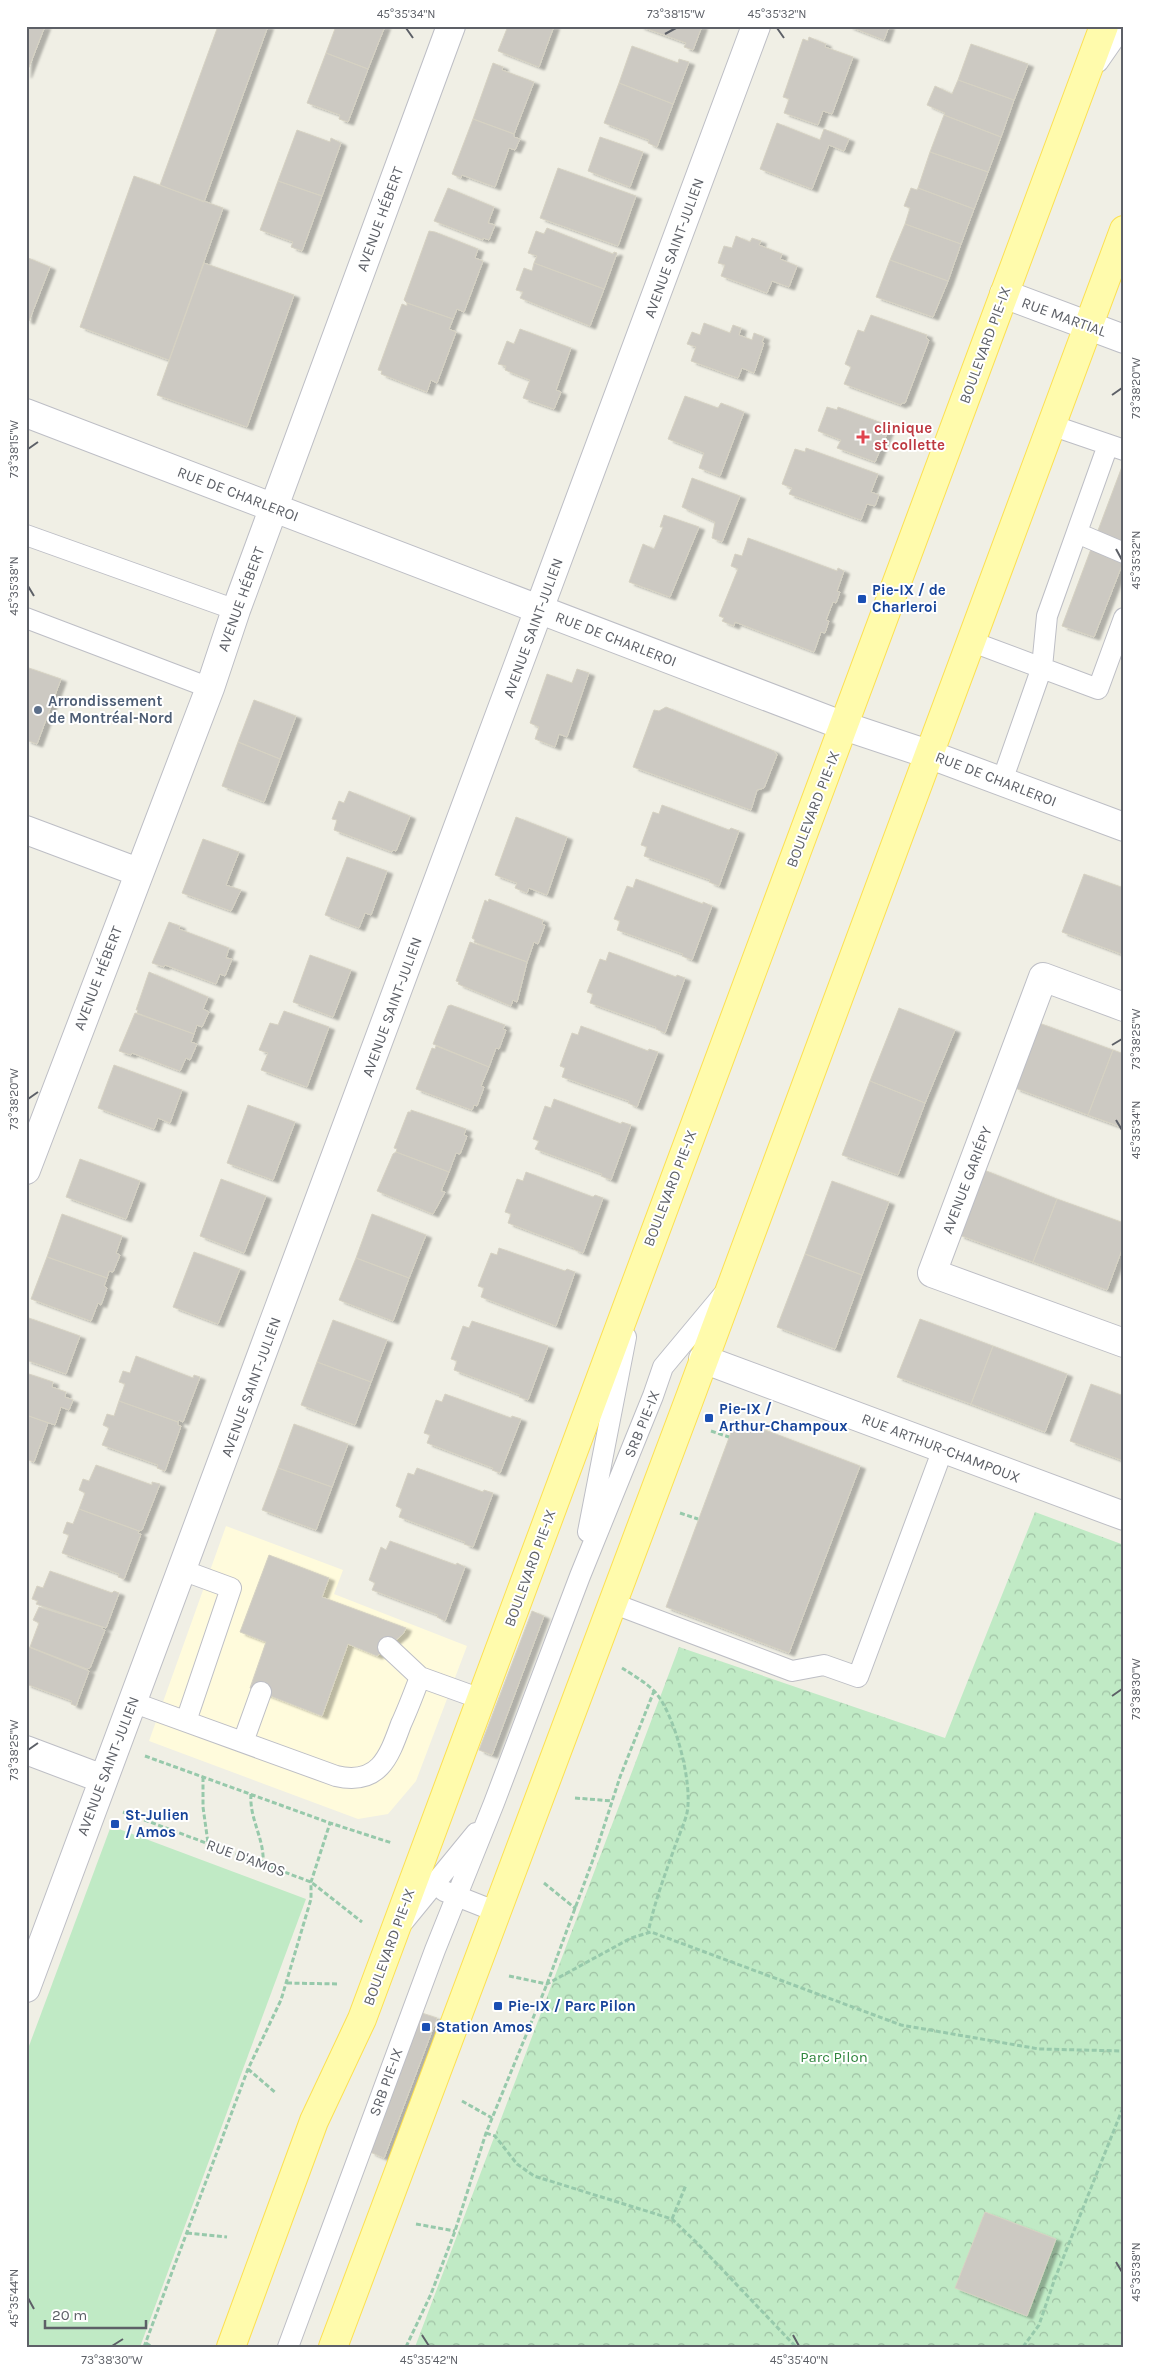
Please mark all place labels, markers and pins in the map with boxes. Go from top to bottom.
place label: clinique st collette [874,419,945,454]
marker: clinique st collette [856,430,870,444]
place label: Pie-IX / de Charleroi [872,581,946,616]
marker: Pie-IX / de Charleroi [856,593,868,605]
place label: Arrondissement de Montréal-Nord [48,692,173,727]
marker: Arrondissement de Montréal-Nord [32,704,44,716]
place label: Pie-IX / Arthur-Champoux [719,1400,848,1435]
marker: Pie-IX / Arthur-Champoux [703,1412,715,1424]
place label: St-Julien / Amos [125,1806,189,1841]
marker: St-Julien / Amos [109,1818,121,1830]
place label: Pie-IX / Parc Pilon [508,1997,636,2015]
marker: Pie-IX / Parc Pilon [492,2000,504,2012]
place label: Station Amos [436,2018,533,2036]
marker: Station Amos [420,2021,432,2033]

